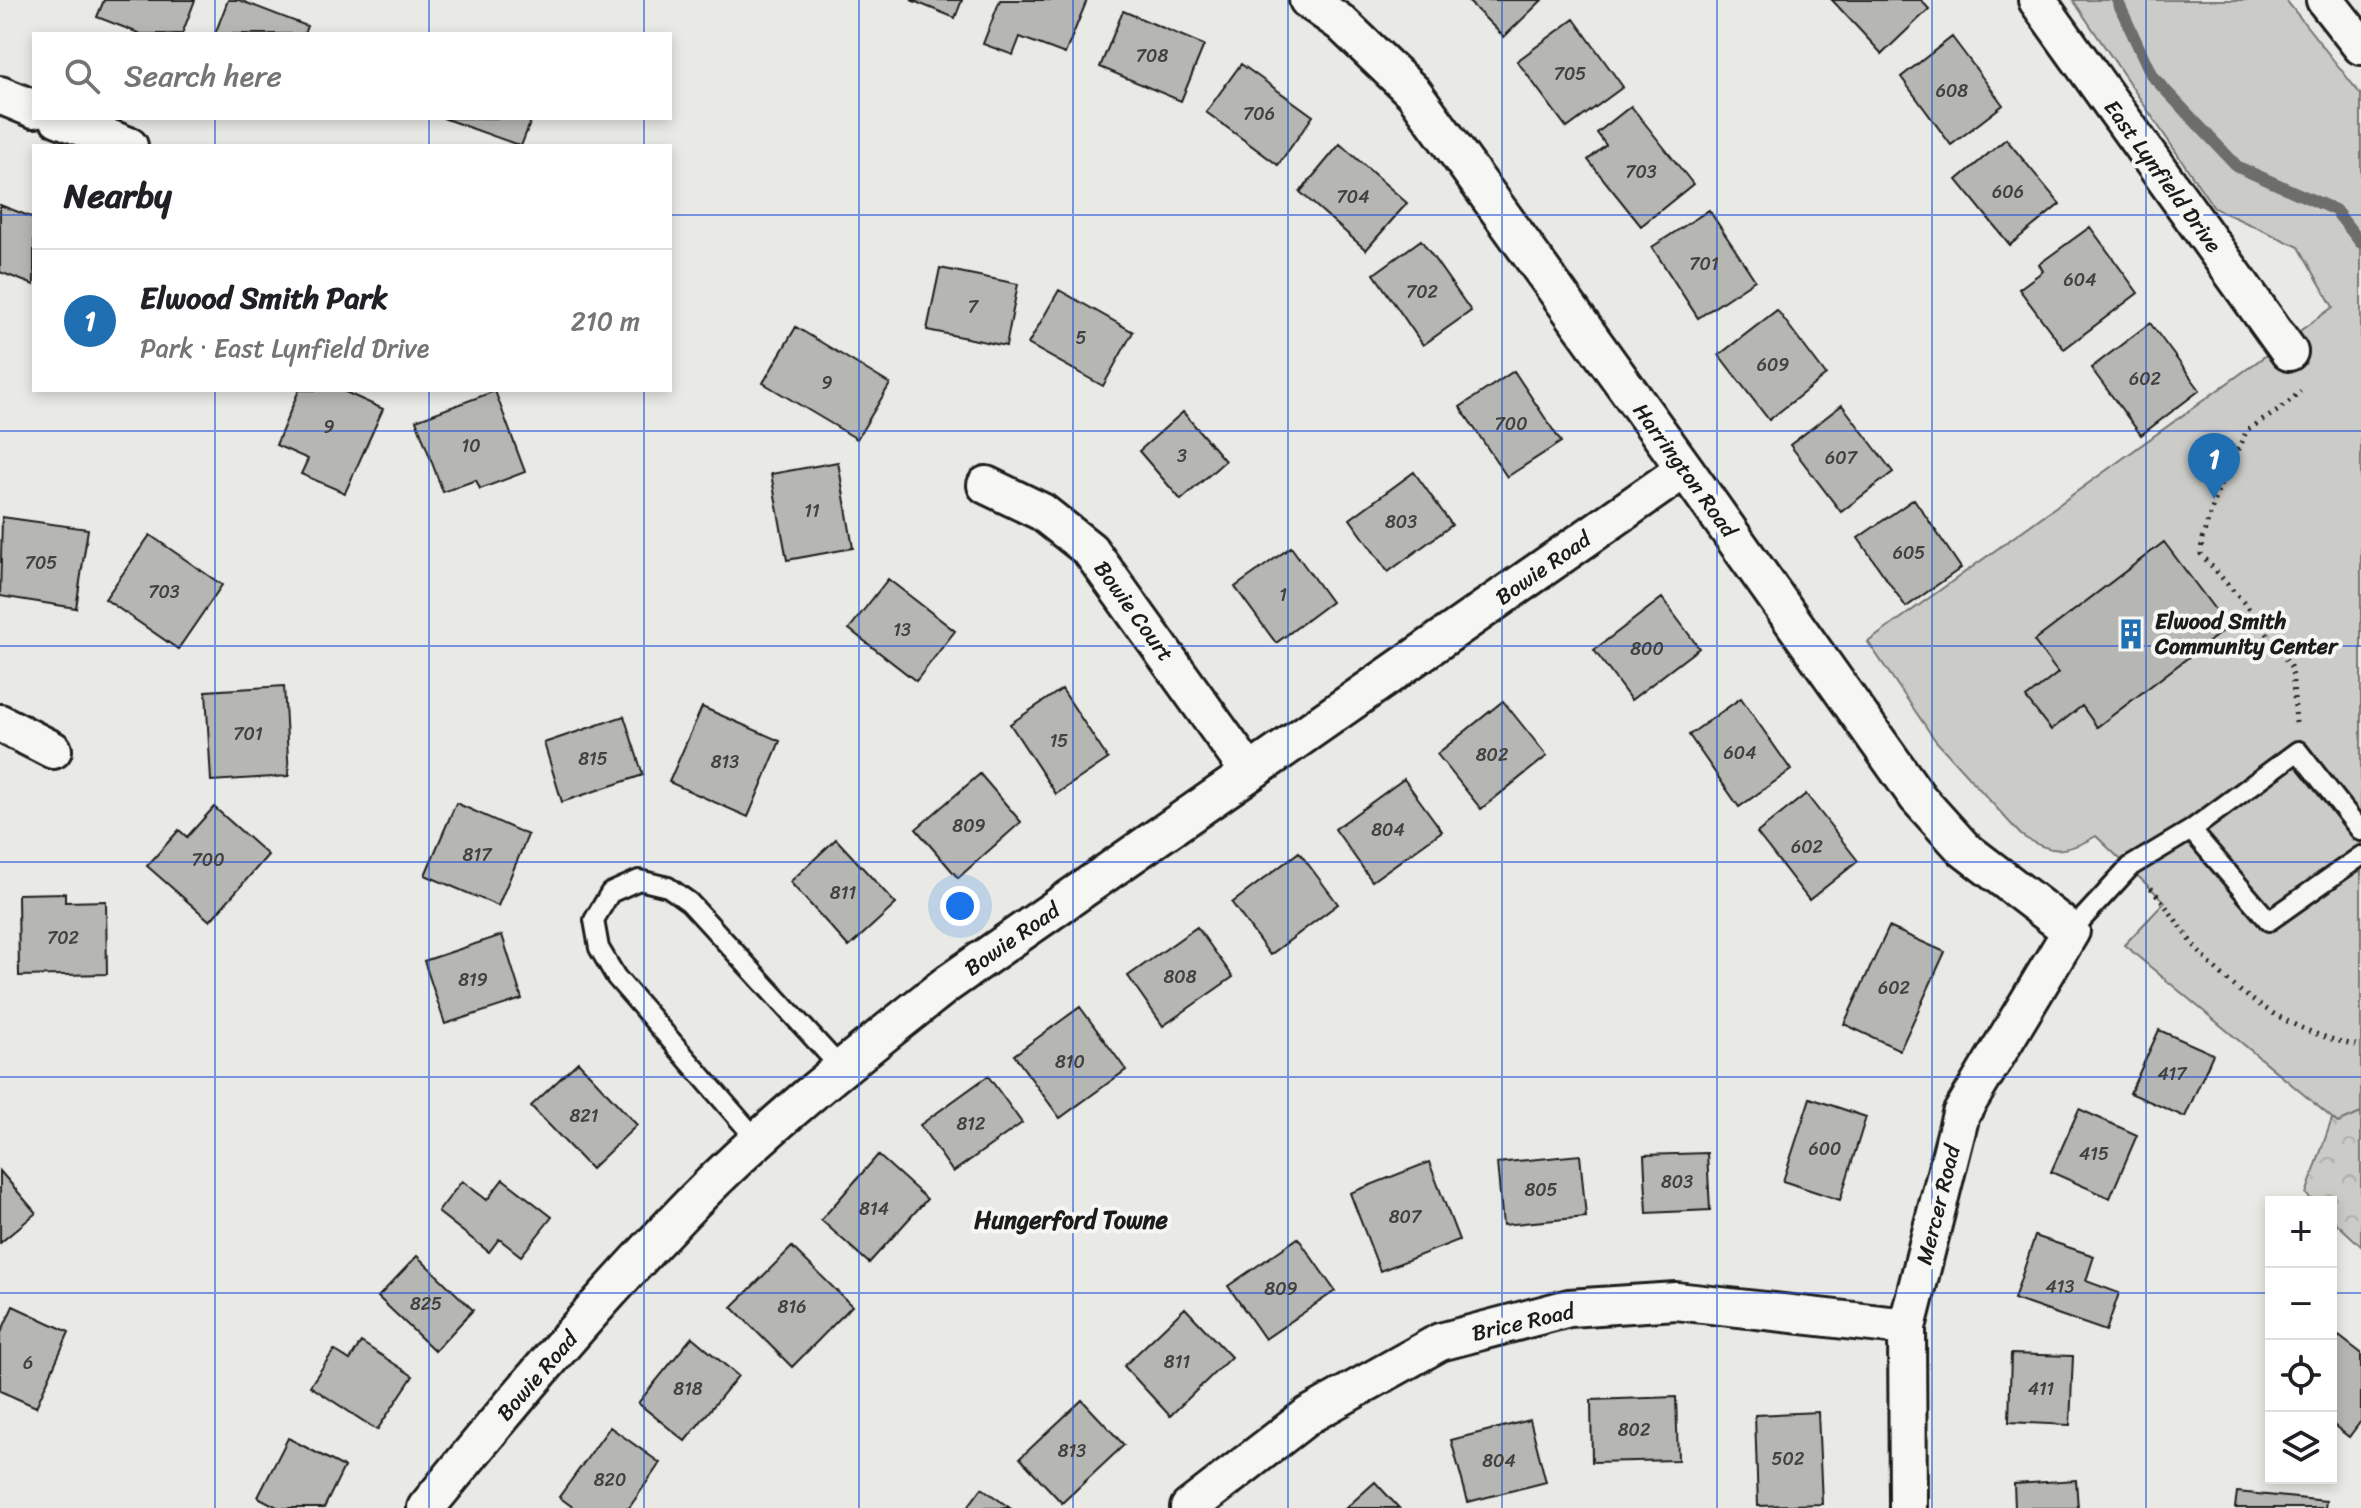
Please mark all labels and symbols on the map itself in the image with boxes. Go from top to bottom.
house number: 708 [1136,40,1168,72]
house number: 705 [1554,58,1586,90]
house number: 608 [1936,75,1968,107]
street label: East Lynfield Drive [2094,91,2233,262]
house number: 706 [1243,98,1275,130]
house number: 703 [1625,156,1657,188]
house number: 606 [1992,176,2024,208]
house number: 704 [1337,181,1369,213]
house number: 701 [1689,248,1719,280]
house number: 604 [2064,264,2096,296]
house number: 702 [1406,276,1438,308]
house number: 7 [968,291,980,323]
house number: 5 [1076,322,1087,354]
house number: 609 [1757,349,1789,381]
house number: 602 [2129,363,2161,395]
house number: 9 [821,367,833,399]
street label: Harrington Road [1622,394,1748,547]
house number: 700 [1494,408,1528,440]
house number: 9 [323,411,335,443]
house number: 10 [461,430,481,462]
pin: 1 [2188,433,2240,499]
house number: 3 [1177,440,1187,472]
house number: 607 [1825,442,1859,474]
house number: 11 [804,495,820,527]
house number: 803 [1385,506,1417,538]
street label: Bowie Road [1487,520,1600,615]
house number: 605 [1893,537,1925,569]
house number: 705 [25,547,57,579]
street label: Bowie Court [1084,552,1185,670]
house number: 703 [148,576,180,608]
house number: 1 [1279,579,1287,611]
place label: Elwood Smith Community Center [2154,602,2339,666]
house number: 13 [893,614,911,646]
building icon: Elwood Smith Community Center [2114,617,2148,651]
house number: 800 [1630,633,1664,665]
house number: 701 [233,718,263,750]
house number: 15 [1050,725,1068,757]
house number: 604 [1724,737,1756,769]
house number: 802 [1476,739,1508,771]
house number: 815 [578,743,608,775]
house number: 813 [711,746,739,778]
house number: 809 [952,810,986,842]
house number: 804 [1371,814,1405,846]
house number: 602 [1791,831,1823,863]
house number: 817 [463,839,493,871]
house number: 700 [191,844,225,876]
house number: 811 [830,877,856,909]
your location [940,886,980,926]
street label: Bowie Road [956,891,1069,986]
house number: 702 [47,922,79,954]
house number: 808 [1163,961,1197,993]
house number: 819 [458,964,488,996]
house number: 602 [1878,972,1910,1004]
house number: 810 [1055,1046,1085,1078]
house number: 417 [2157,1058,2188,1090]
house number: 821 [570,1100,599,1132]
house number: 812 [957,1108,985,1140]
house number: 600 [1809,1133,1841,1165]
house number: 415 [2079,1138,2109,1170]
street label: Mercer Road [1904,1140,1972,1269]
house number: 803 [1661,1166,1693,1198]
house number: 805 [1524,1174,1558,1206]
house number: 814 [859,1193,889,1225]
district label: Hungerford Towne [974,1199,1168,1241]
house number: 807 [1389,1201,1423,1233]
house number: 413 [2046,1271,2075,1303]
house number: 809 [1264,1273,1298,1305]
house number: 825 [410,1288,442,1320]
house number: 816 [778,1291,806,1323]
street label: Brice Road [1468,1291,1579,1353]
street label: Bowie Road [486,1321,589,1430]
house number: 811 [1164,1346,1190,1378]
house number: 6 [23,1347,33,1379]
house number: 818 [673,1373,703,1405]
house number: 411 [2028,1373,2055,1405]
house number: 802 [1618,1414,1650,1446]
house number: 813 [1058,1435,1086,1467]
house number: 502 [1772,1443,1804,1475]
house number: 804 [1482,1445,1516,1477]
house number: 820 [594,1464,626,1496]

